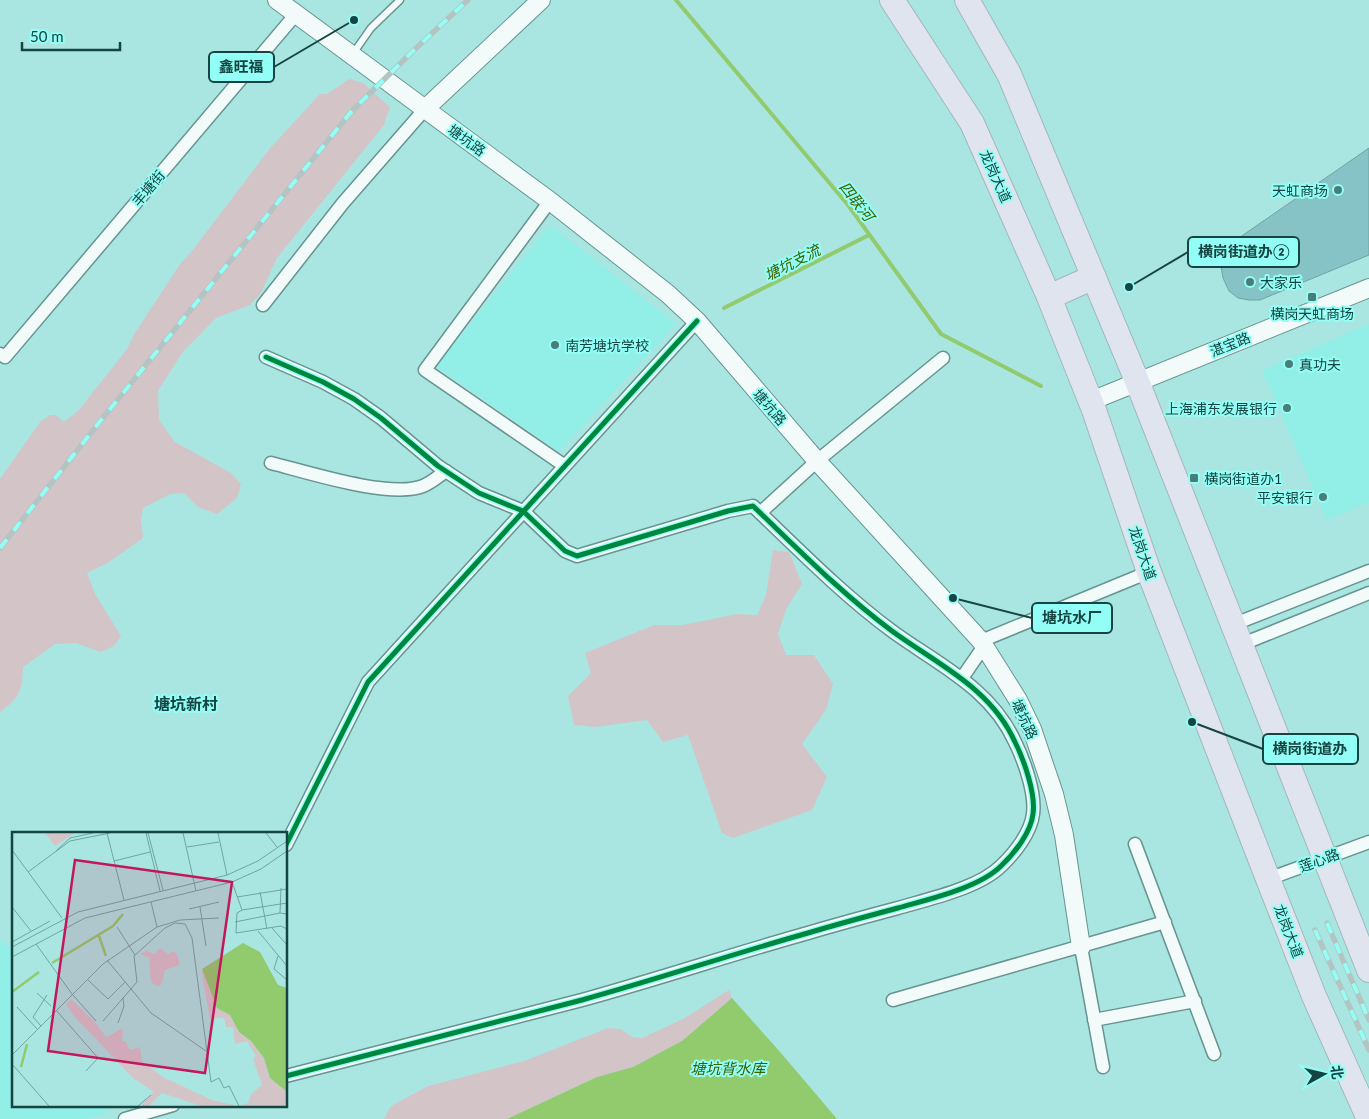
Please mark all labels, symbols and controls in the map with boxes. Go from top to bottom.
scale bar [22,20,120,52]
text: 50 m [30,27,64,45]
callout: 鑫旺福 [209,52,274,82]
text: 鑫旺福 [218,57,264,75]
street label: 塘坑路 [445,121,489,159]
street label: 龙岗大道 [977,147,1015,205]
street label: 丰塘街 [128,166,168,210]
water label: 四联河 [836,178,880,227]
place label: 天虹商场 [1272,182,1328,199]
marker: 天虹商场 [1332,184,1344,196]
callout: 横岗街道办② [1188,237,1299,267]
water label: 塘坑支流 [761,239,825,284]
text: 横岗街道办② [1198,242,1290,260]
place label: 大家乐 [1260,274,1302,291]
marker: 大家乐 [1244,276,1256,288]
marker: 横岗天虹商场 [1306,291,1318,303]
place label: 横岗天虹商场 [1270,305,1354,322]
street label: 湛宝路 [1207,328,1253,360]
place label: 南芳塘坑学校 [565,337,649,354]
marker: 南芳塘坑学校 [549,339,561,351]
place label: 真功夫 [1299,356,1341,373]
marker: 真功夫 [1283,358,1295,370]
street label: 塘坑路 [750,386,790,428]
place label: 上海浦东发展银行 [1165,400,1277,417]
marker: 上海浦东发展银行 [1281,402,1293,414]
place label: 横岗街道办1 [1204,470,1282,487]
marker: 横岗街道办1 [1188,472,1200,484]
place label: 平安银行 [1257,489,1313,506]
marker: 平安银行 [1317,491,1329,503]
street label: 龙岗大道 [1126,524,1160,582]
callout: 塘坑水厂 [1032,603,1112,633]
text: 塘坑水厂 [1042,608,1102,626]
district label: 塘坑新村 [154,694,218,713]
street label: 塘坑路 [1008,696,1042,742]
callout: 横岗街道办 [1263,734,1358,764]
text: 横岗街道办 [1272,739,1348,757]
inset map [12,832,288,1106]
street label: 莲心路 [1296,845,1342,875]
street label: 龙岗大道 [1271,902,1307,960]
north arrow [1299,1049,1349,1099]
water label: 塘坑背水库 [690,1059,768,1077]
text: 北 [1328,1064,1347,1080]

